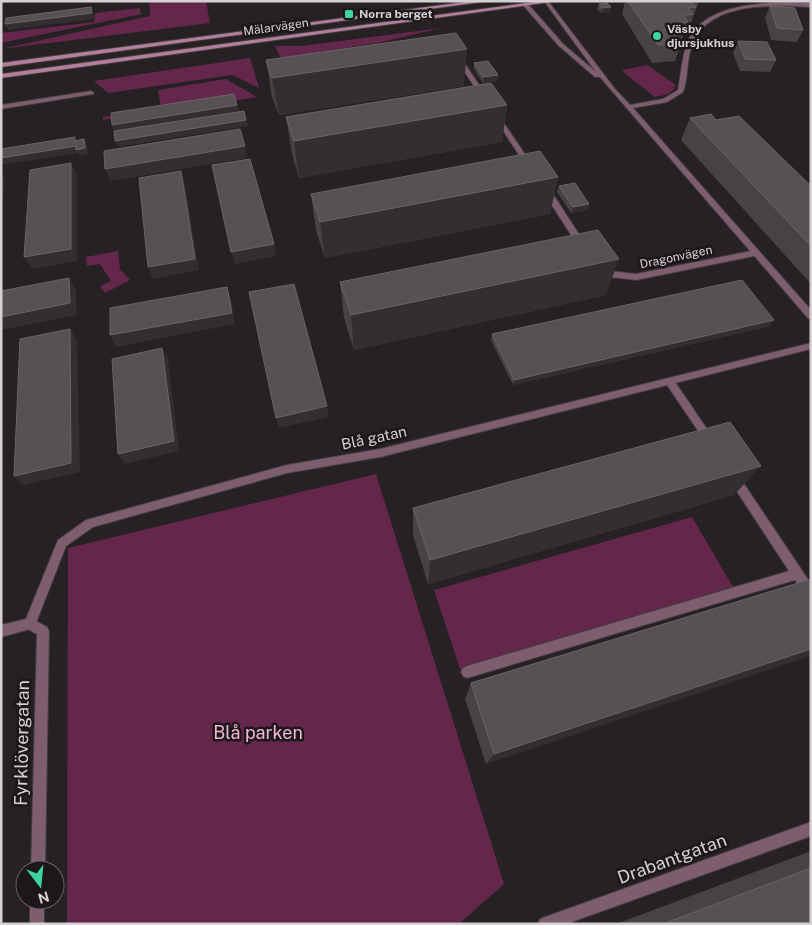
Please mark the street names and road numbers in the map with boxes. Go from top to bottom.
street label: Mälarvägen [242,15,310,39]
street label: Dragonvägen [638,242,714,272]
street label: Blå gatan [340,422,408,453]
street label: Fyrklövergatan [10,680,33,806]
street label: Drabantgatan [614,829,729,888]

